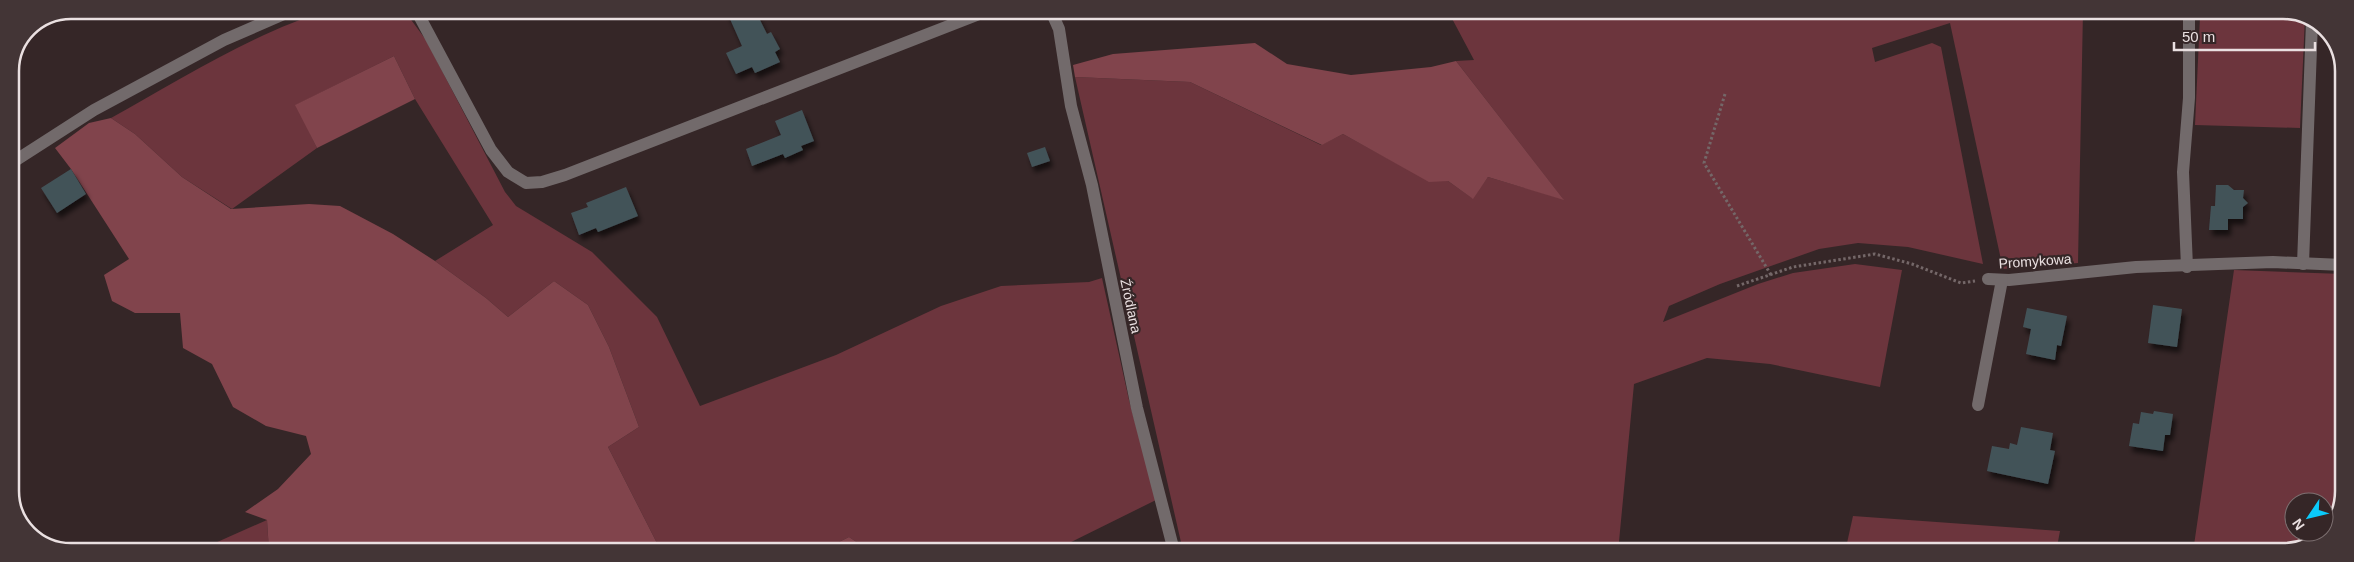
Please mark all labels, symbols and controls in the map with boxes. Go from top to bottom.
scale bar [2174,20,2315,52]
text: 50 m [2182,28,2215,45]
street label: Promykowa [1998,250,2072,272]
street label: Źródlana [1117,277,1145,335]
north arrow [2284,492,2334,542]
text: N [2289,516,2308,533]

